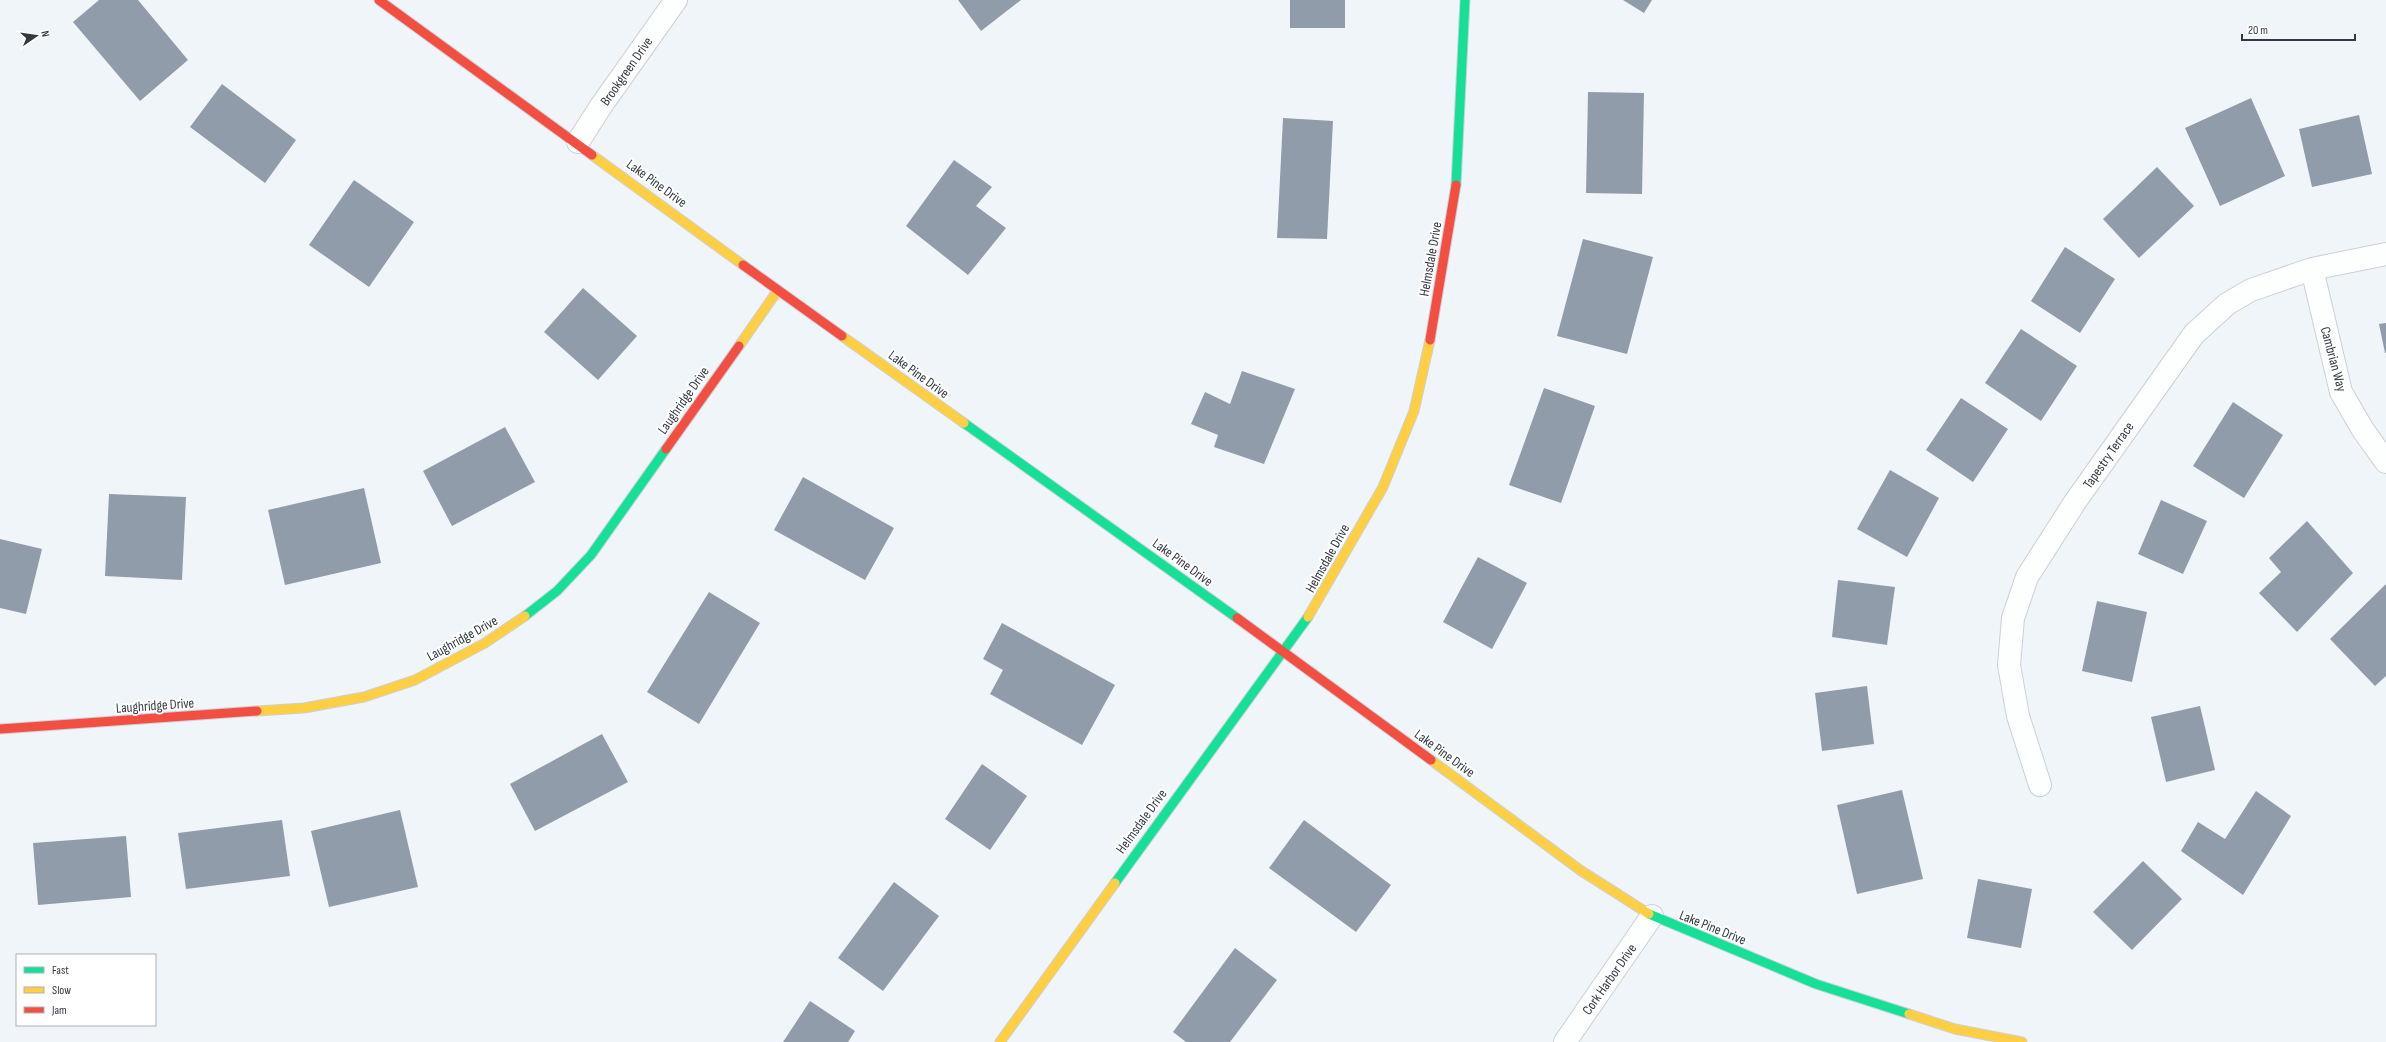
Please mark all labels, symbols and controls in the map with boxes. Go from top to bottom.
north arrow [16,16,56,56]
scale bar [2242,16,2355,42]
text: 20 m [2248,23,2268,38]
text: N [38,30,52,38]
street label: Brookgreen Drive [597,34,656,109]
street label: Lake Pine Drive [623,156,690,211]
street label: Helmsdale Drive [1416,220,1445,298]
street label: Cambrian Way [2317,325,2350,394]
street label: Lake Pine Drive [885,347,952,402]
street label: Laughridge Drive [654,363,713,437]
street label: Tapestry Terrace [2079,419,2138,492]
street label: Helmsdale Drive [1302,521,1353,595]
street label: Lake Pine Drive [1149,535,1216,590]
street label: Laughridge Drive [424,612,501,665]
street label: Laughridge Drive [115,694,195,717]
street label: Lake Pine Drive [1411,726,1478,781]
street label: Helmsdale Drive [1112,786,1170,857]
street label: Lake Pine Drive [1677,906,1749,949]
street label: Cork Harbor Drive [1579,940,1640,1018]
legend [16,954,156,1026]
text: Fast [52,963,69,978]
text: Slow [52,983,71,998]
text: Jam [51,1003,67,1018]

